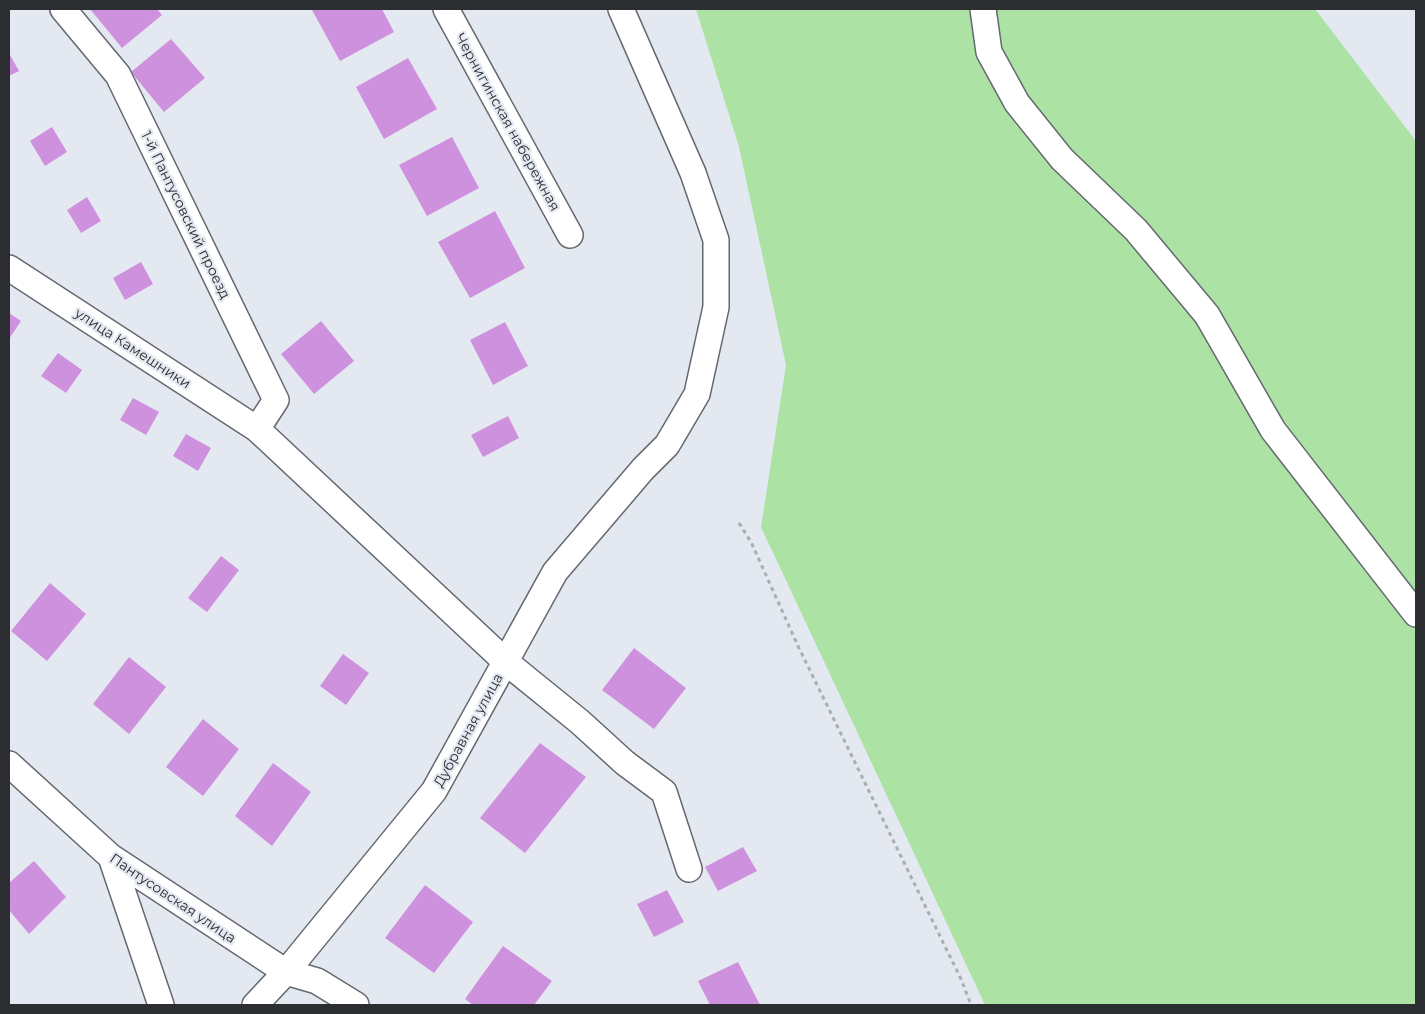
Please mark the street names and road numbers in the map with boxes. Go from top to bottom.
street label: Чернигинская набережная [452,30,564,214]
street label: 1-й Пантусовский проезд [137,128,235,302]
street label: улица Камешники [71,303,194,392]
street label: Дубравная улица [429,670,507,790]
street label: Пантусовская улица [106,849,240,947]

